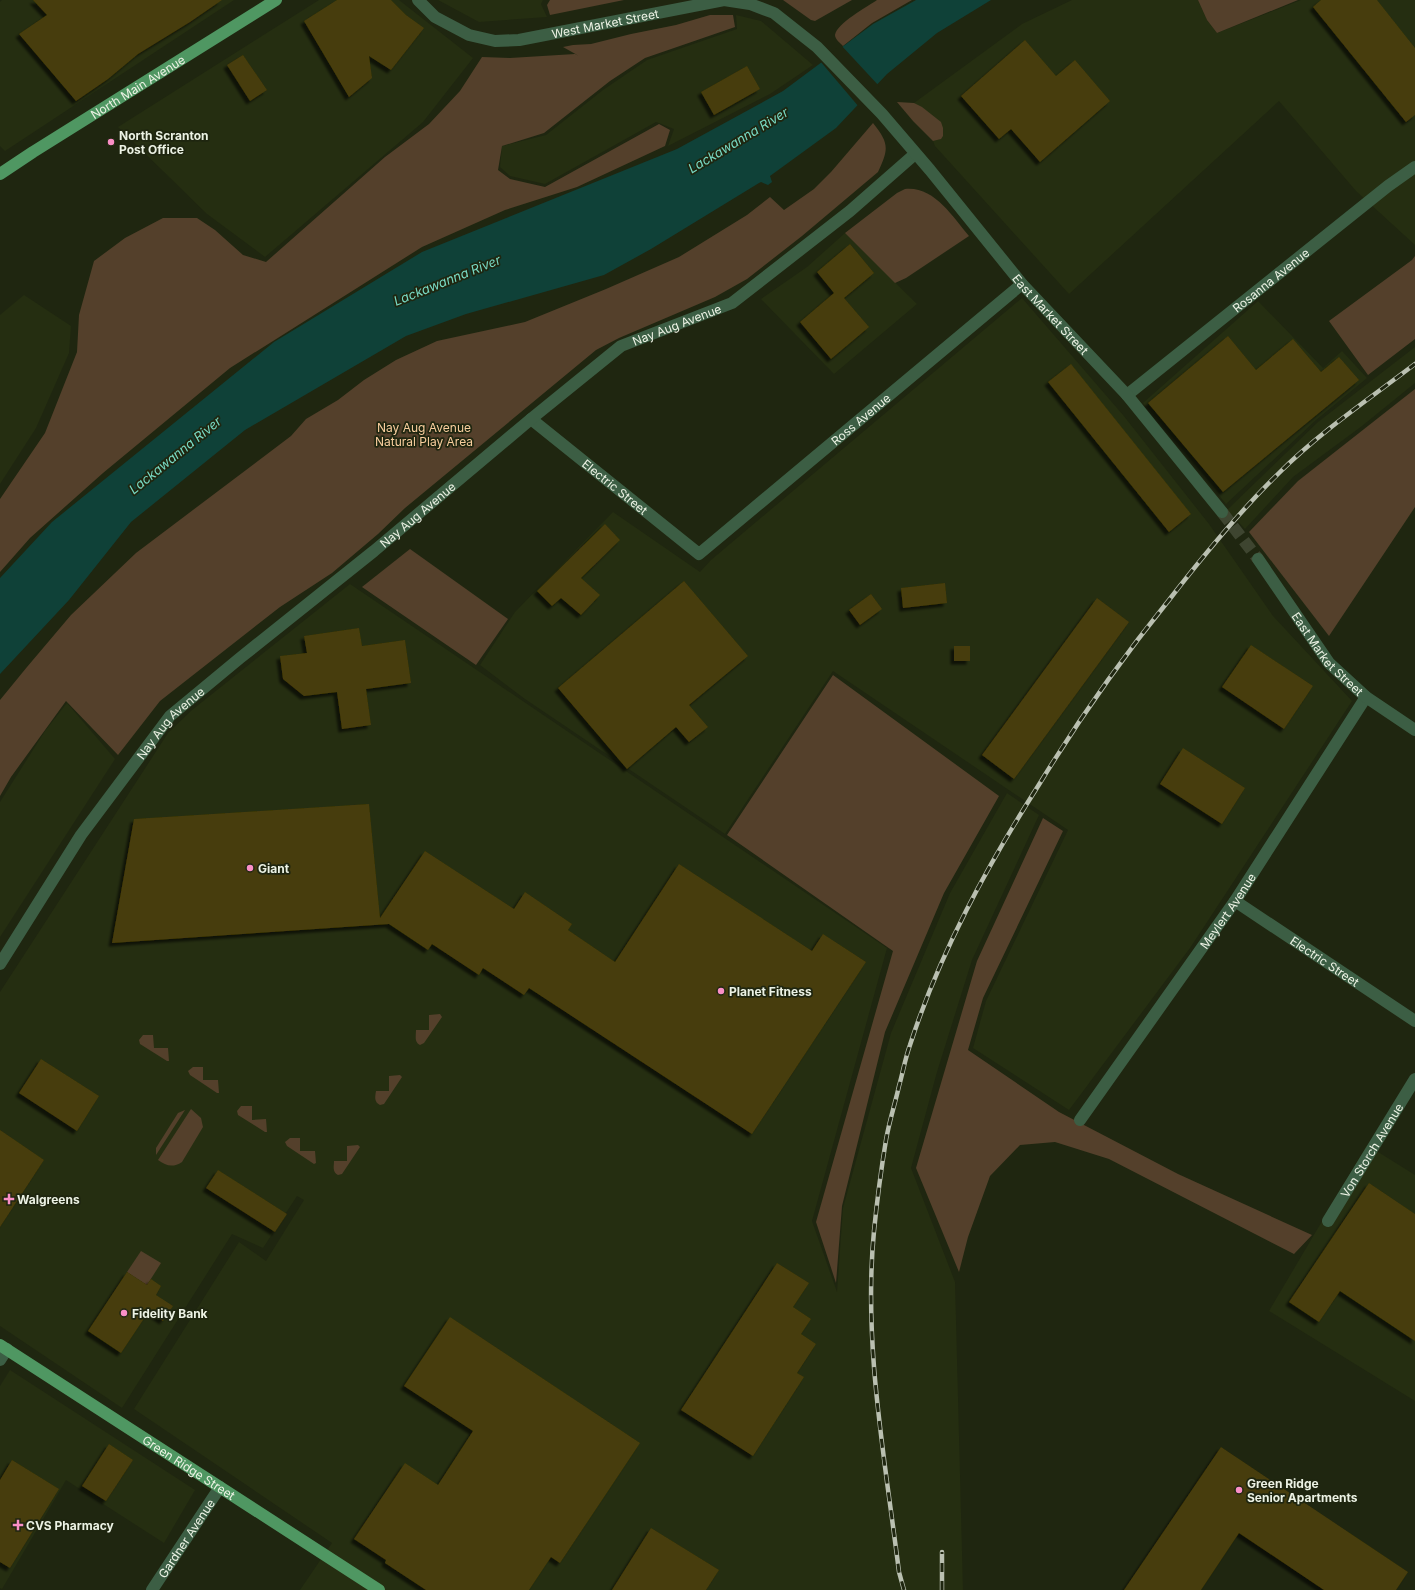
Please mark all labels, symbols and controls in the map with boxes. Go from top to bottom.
street label: West Market Street [550,5,660,41]
street label: North Main Avenue [88,51,188,122]
water label: Lackawanna River [685,103,792,176]
place label: North Scranton Post Office [119,128,209,157]
marker: North Scranton Post Office [106,137,116,147]
street label: Rosanna Avenue [1229,245,1312,315]
water label: Lackawanna River [391,251,504,309]
street label: East Market Street [1009,271,1092,357]
street label: Nay Aug Avenue [630,300,723,348]
street label: Ross Avenue [828,390,893,448]
water label: Lackawanna River [126,412,225,497]
park label: Nay Aug Avenue Natural Play Area [375,420,473,449]
street label: Electric Street [579,456,651,517]
street label: Nay Aug Avenue [377,479,458,551]
street label: East Market Street [1289,609,1367,699]
street label: Nay Aug Avenue [133,683,207,762]
place label: Giant [258,861,290,876]
marker: Giant [245,863,255,873]
street label: Meylert Avenue [1196,870,1259,952]
street label: Electric Street [1288,933,1362,989]
place label: Planet Fitness [729,984,812,999]
marker: Planet Fitness [716,986,726,996]
street label: Von Storch Avenue [1337,1100,1406,1200]
place label: Walgreens [17,1192,80,1207]
marker: Walgreens [4,1194,14,1204]
place label: Fidelity Bank [132,1306,208,1321]
marker: Fidelity Bank [119,1308,129,1318]
street label: Green Ridge Street [140,1432,238,1503]
place label: Green Ridge Senior Apartments [1247,1476,1358,1505]
marker: Green Ridge Senior Apartments [1234,1485,1244,1495]
street label: Gardner Avenue [155,1496,218,1581]
place label: CVS Pharmacy [26,1518,114,1533]
marker: CVS Pharmacy [13,1520,23,1530]

